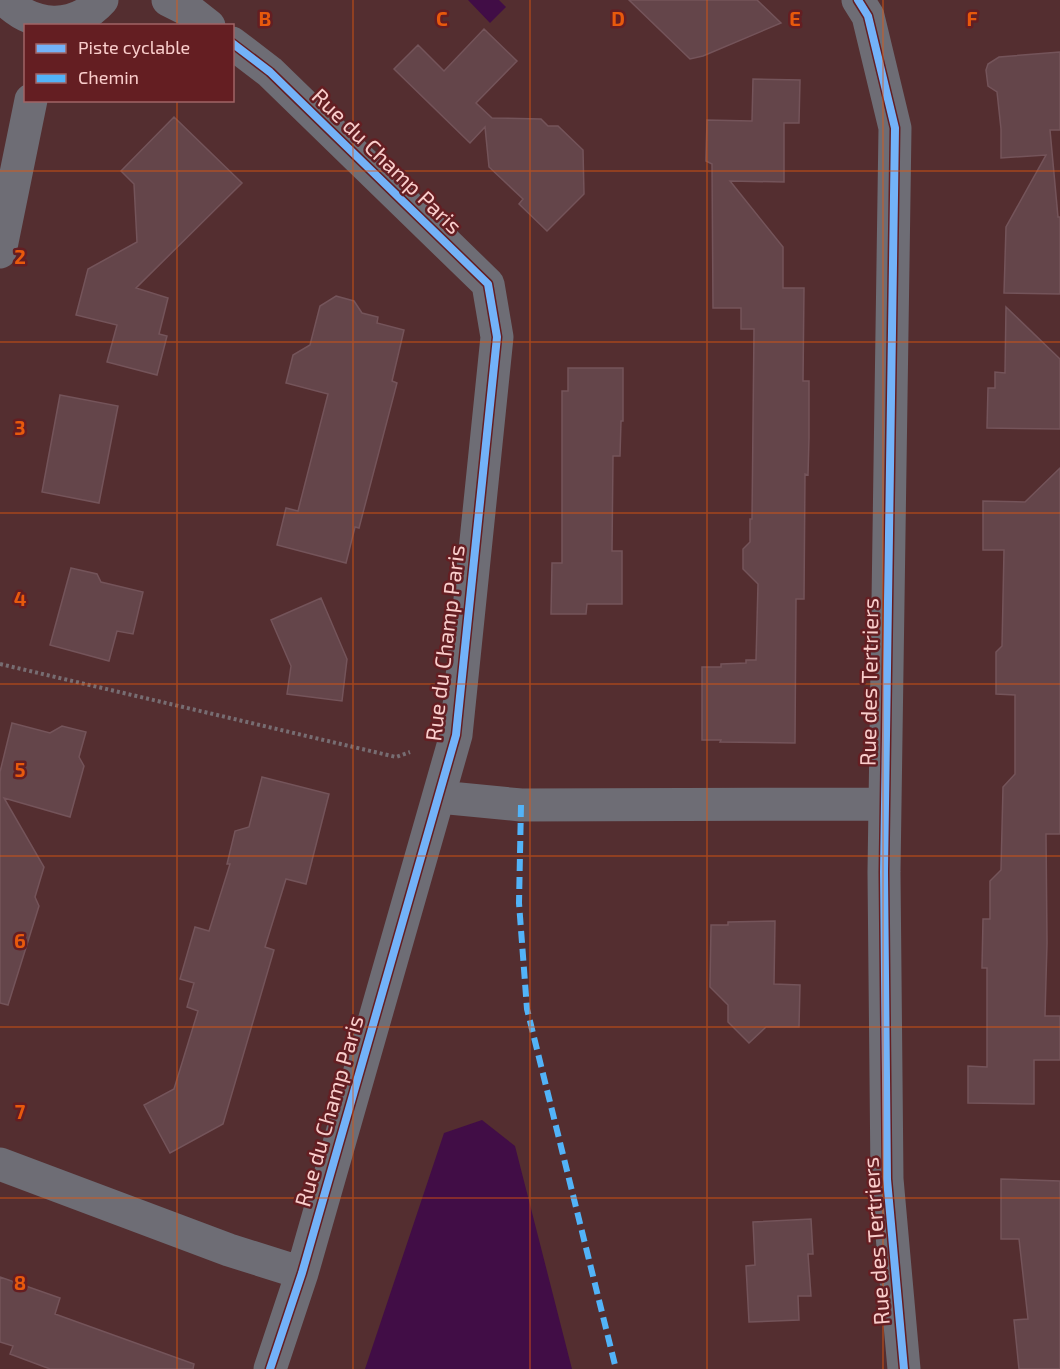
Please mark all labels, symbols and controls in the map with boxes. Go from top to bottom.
text: B [259,6,271,30]
text: C [436,6,448,30]
text: D [611,6,625,30]
text: E [789,6,801,30]
text: F [966,6,978,30]
legend [24,24,234,102]
text: Piste cyclable [78,36,190,58]
text: Chemin [78,66,139,88]
street label: Rue du Champ Paris [308,82,468,238]
text: 2 [14,244,26,268]
text: 3 [14,415,26,439]
street label: Rue du Champ Paris [419,543,469,743]
text: 4 [14,586,27,610]
street label: Rue des Tertriers [854,598,882,766]
text: 5 [14,757,26,781]
text: 6 [14,928,26,952]
street label: Rue du Champ Paris [288,1012,368,1209]
text: 7 [15,1099,26,1123]
street label: Rue des Tertriers [856,1156,894,1326]
text: 8 [14,1270,26,1294]

